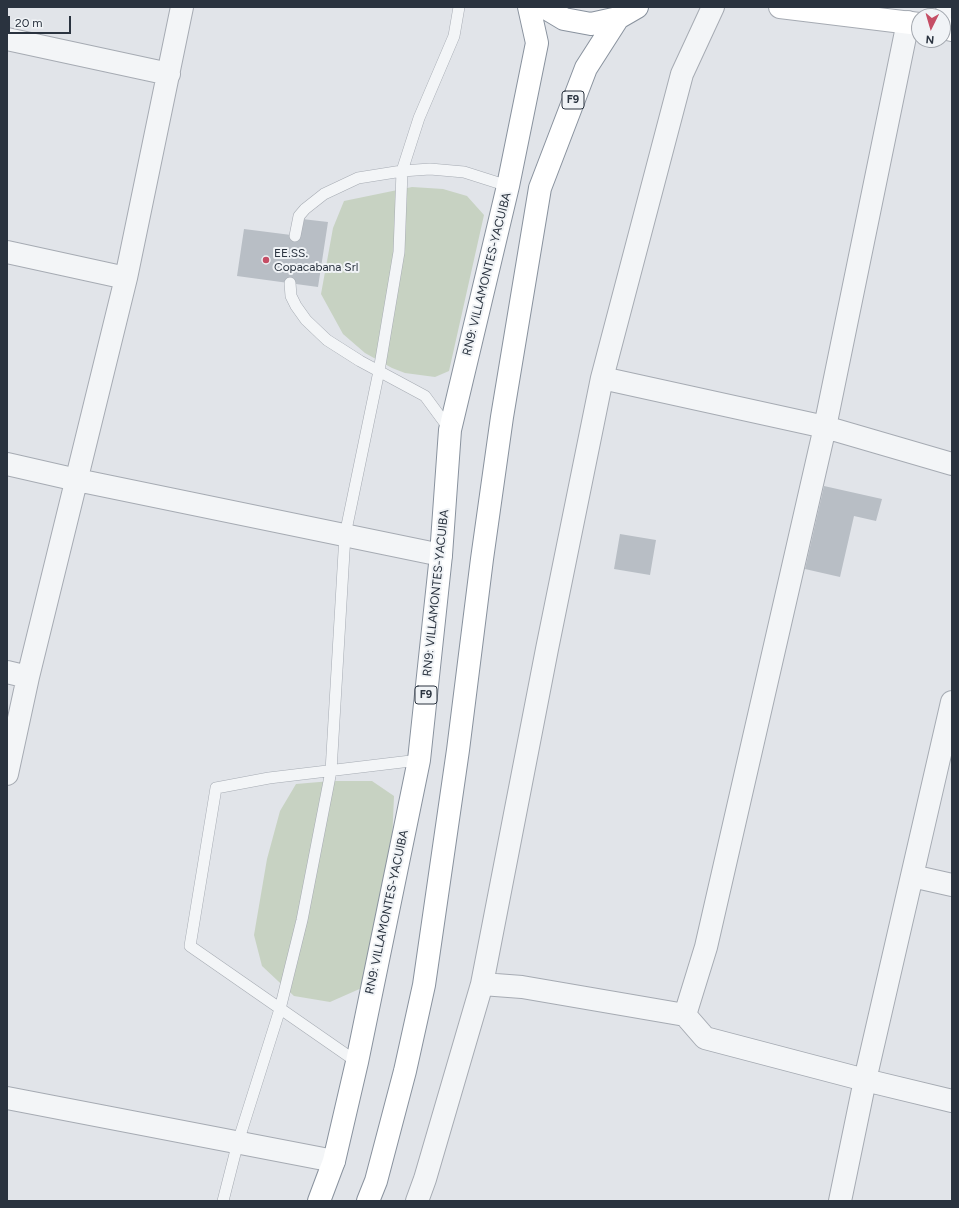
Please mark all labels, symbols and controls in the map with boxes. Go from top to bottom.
scale bar [10,8,73,34]
north arrow [911,8,951,48]
text: 20 m [15,16,43,30]
text: N [925,33,935,46]
road number: F9 [562,91,584,109]
street label: RN9: VILLAMONTES-YACUIBA [460,191,514,357]
place label: EE.SS. Copacabana Srl [274,246,358,274]
marker: EE.SS. Copacabana Srl [261,255,271,265]
street label: RN9: VILLAMONTES-YACUIBA [420,509,452,677]
road number: F9 [415,686,437,704]
street label: RN9: VILLAMONTES-YACUIBA [363,829,411,995]

